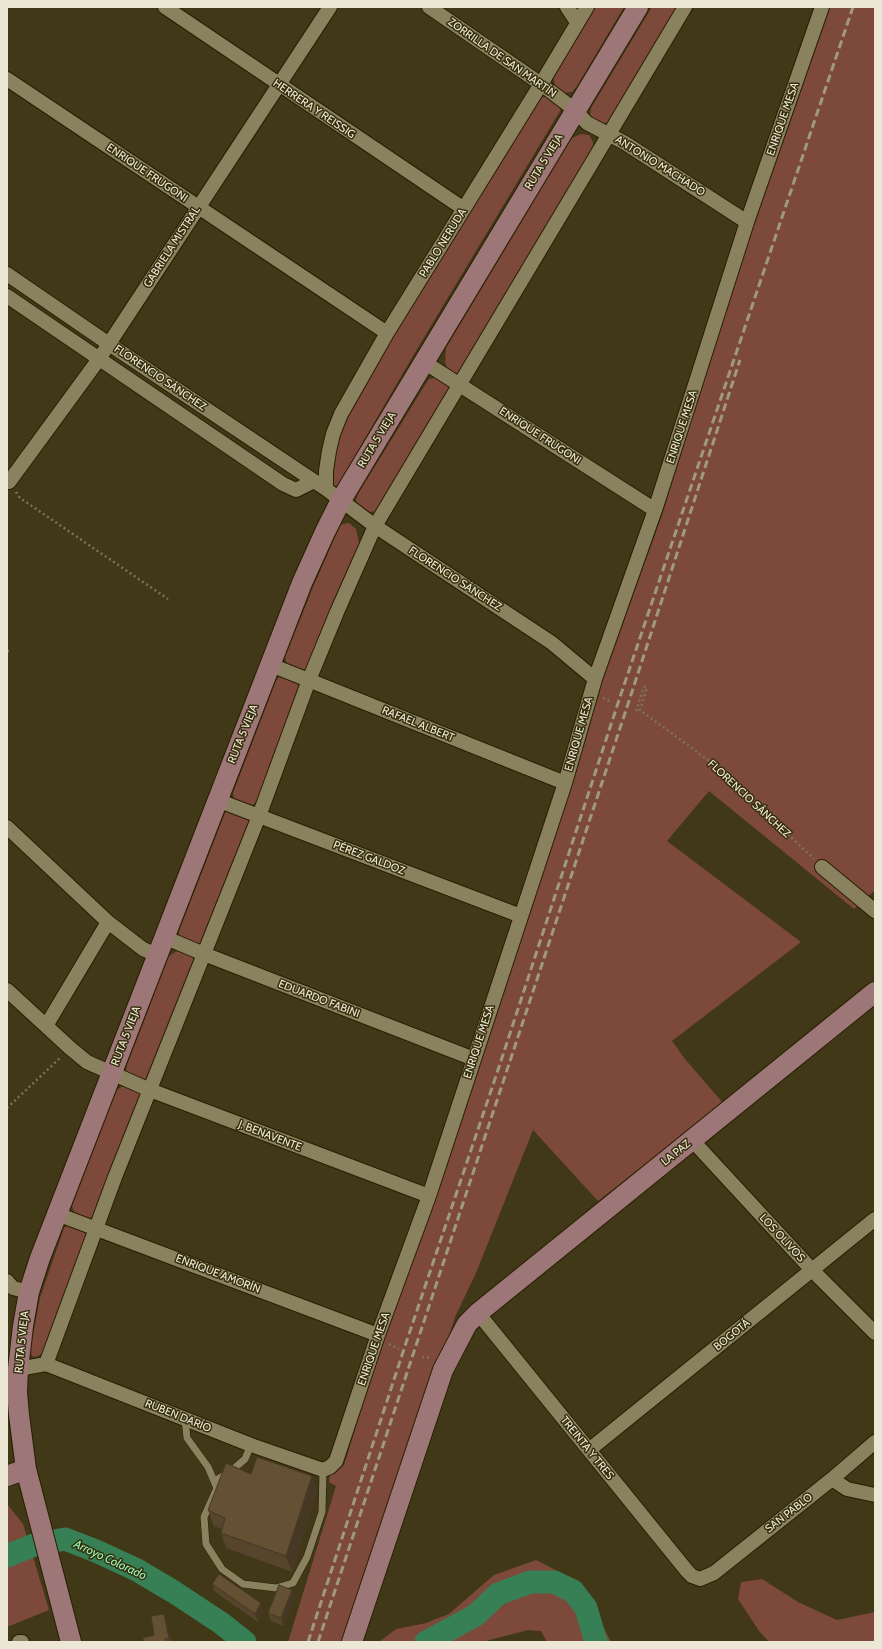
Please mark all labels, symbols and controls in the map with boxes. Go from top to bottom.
street label: ZORRILLA DE SAN MARTÍN [445,16,559,100]
street label: HERRERA Y REISSIG [270,77,358,141]
street label: ENRIQUE MESA [764,81,802,157]
street label: RUTA 5 VIEJA [522,132,566,192]
street label: ANTONIO MACHADO [613,133,707,199]
street label: ENRIQUE FRUGONI [104,141,190,205]
street label: GABRIELA MISTRAL [141,204,203,290]
street label: PABLO NERUDA [417,206,469,280]
street label: FLORENCIO SÁNCHEZ [112,342,208,414]
street label: ENRIQUE MESA [664,389,700,465]
street label: ENRIQUE FRUGONI [497,405,583,467]
street label: RUTA 5 VIEJA [355,410,399,470]
street label: FLORENCIO SÁNCHEZ [406,544,504,614]
street label: ENRIQUE MESA [562,695,596,773]
street label: RUTA 5 VIEJA [225,702,261,766]
street label: RAFAEL ALBERT [380,704,456,744]
street label: FLORENCIO SÁNCHEZ [705,757,793,841]
street label: PÉREZ GALDOZ [331,838,407,878]
street label: EDUARDO FABINI [276,977,362,1021]
street label: RUTA 5 VIEJA [109,1004,143,1068]
street label: ENRIQUE MESA [461,1004,497,1080]
street label: J. BENAVENTE [236,1118,304,1154]
street label: LA PAZ [659,1137,693,1169]
street label: LOS OLIVOS [756,1211,808,1265]
street label: ENRIQUE AMORÍN [174,1252,262,1296]
street label: RUTA 5 VIEJA [12,1310,32,1374]
street label: ENRIQUE MESA [355,1311,393,1387]
street label: BOGOTÁ [711,1316,753,1354]
street label: RUBEN DARÍO [143,1397,213,1435]
street label: TREINTA Y TRES [558,1414,616,1482]
street label: SAN PABLO [763,1490,815,1536]
water label: Arroyo Colorado [71,1537,149,1583]

